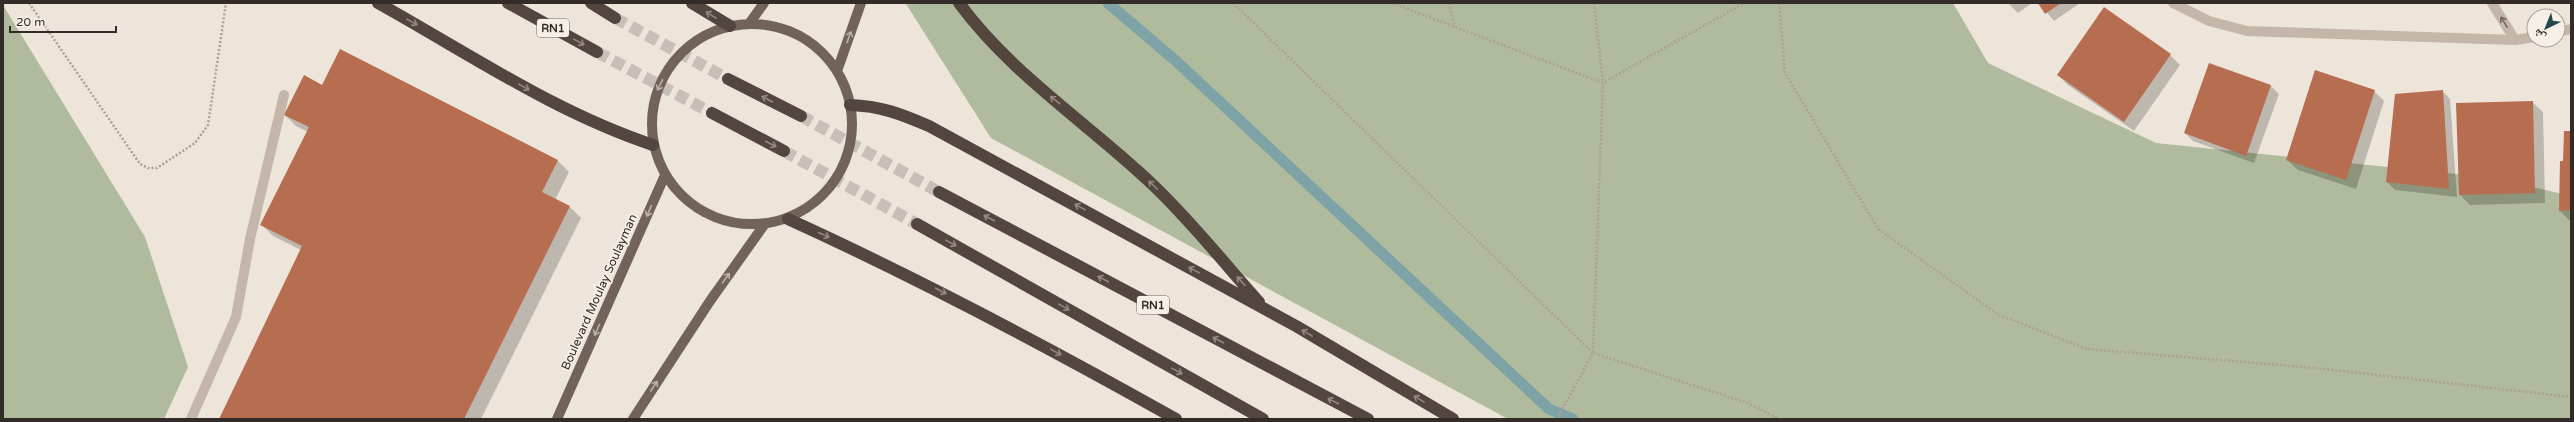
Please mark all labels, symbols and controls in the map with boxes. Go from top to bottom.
scale bar [10,8,116,34]
north arrow [2526,8,2566,48]
one-way arrow [705,10,717,18]
text: 20 m [16,15,45,29]
one-way arrow [2499,16,2507,28]
one-way arrow [406,18,418,26]
road number: RN1 [537,19,569,37]
text: ش [2531,25,2549,44]
one-way arrow [845,31,853,43]
one-way arrow [573,39,585,47]
one-way arrow [656,78,663,90]
one-way arrow [518,84,530,91]
one-way arrow [761,95,773,102]
one-way arrow [1050,96,1061,104]
one-way arrow [765,141,777,148]
one-way arrow [1148,181,1158,190]
one-way arrow [1074,203,1086,211]
one-way arrow [645,205,653,217]
street label: Boulevard Moulay Soulayman [558,212,640,372]
one-way arrow [983,214,995,221]
one-way arrow [817,232,829,239]
one-way arrow [944,240,956,248]
one-way arrow [1188,265,1200,273]
one-way arrow [722,273,730,284]
one-way arrow [1098,275,1110,282]
one-way arrow [1236,276,1245,287]
one-way arrow [935,288,947,295]
road number: RN1 [1137,296,1169,314]
one-way arrow [1058,304,1070,312]
one-way arrow [593,324,600,336]
one-way arrow [1302,329,1313,337]
one-way arrow [1212,336,1224,343]
one-way arrow [1050,348,1062,356]
one-way arrow [1171,367,1183,375]
one-way arrow [650,381,658,392]
one-way arrow [1413,395,1425,403]
one-way arrow [1327,396,1339,404]

